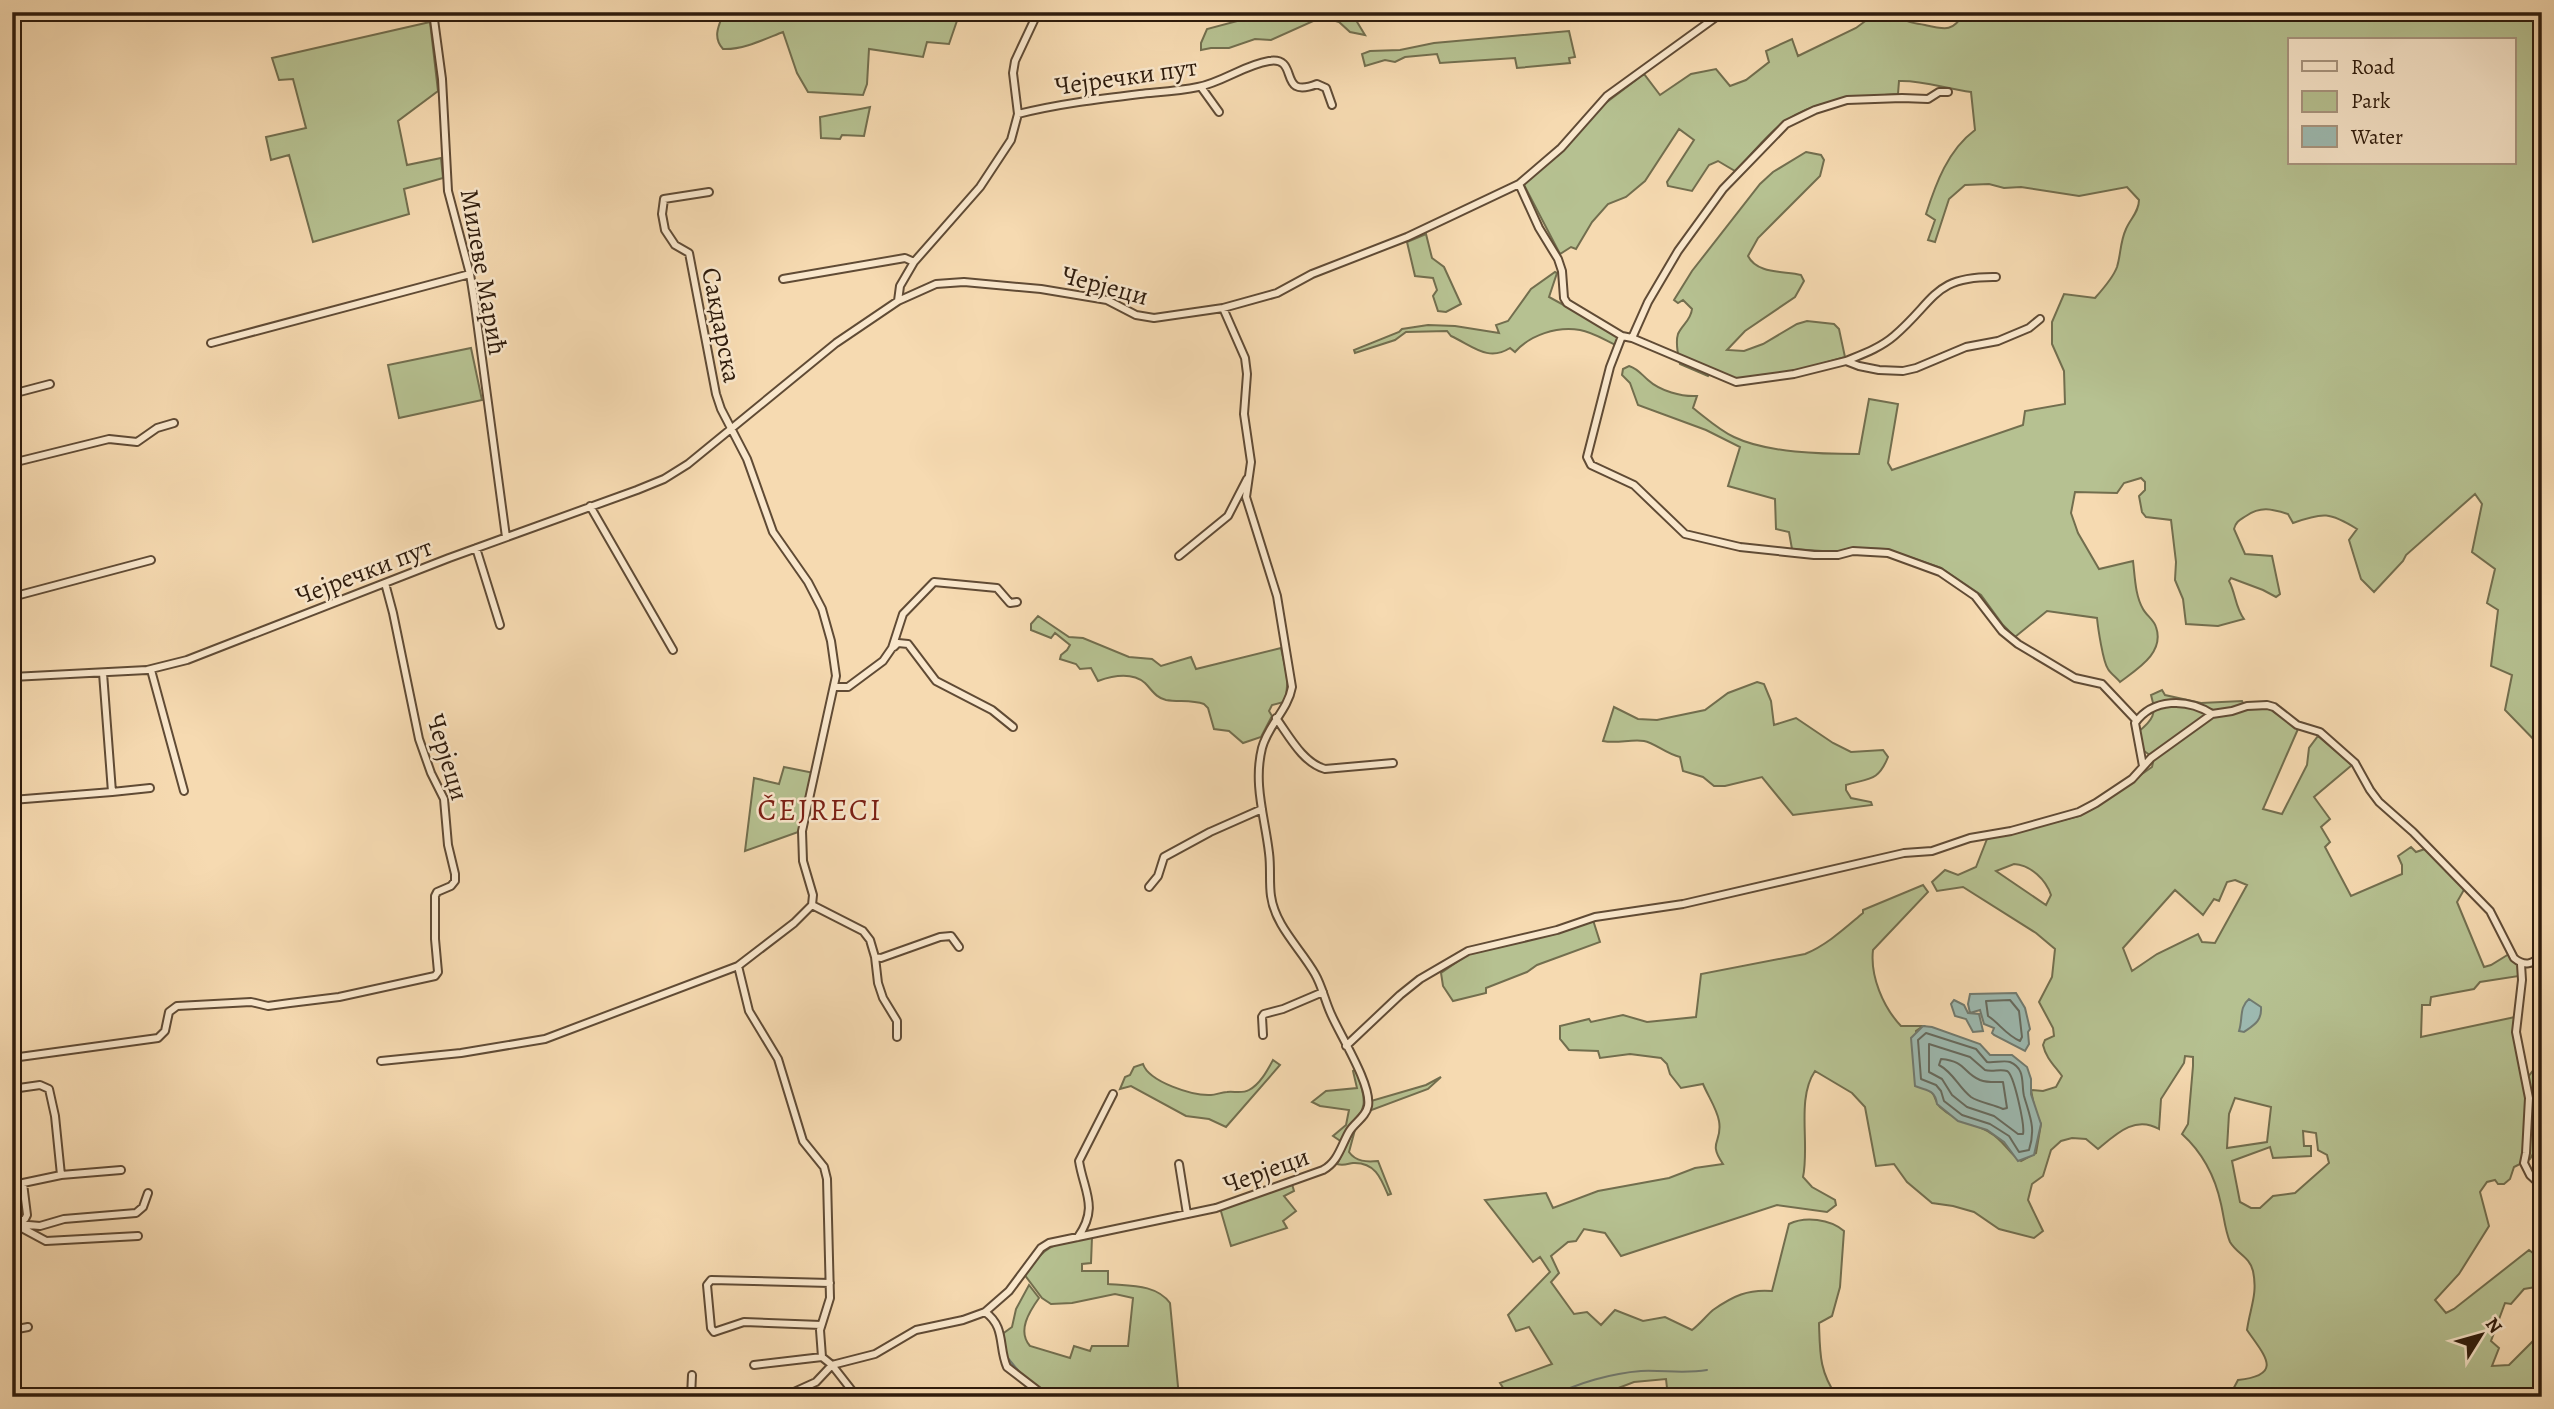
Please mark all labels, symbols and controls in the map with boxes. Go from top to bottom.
legend [2288,38,2516,164]
street label: Чејречки пут [1053,49,1200,104]
text: Road [2351,53,2395,81]
text: Park [2351,87,2391,115]
text: Water [2350,123,2403,151]
street label: Милеве Мaрић [452,186,515,358]
street label: Черјеци [1058,257,1152,314]
street label: Сакдарска [693,265,750,386]
street label: Чејречки пут [291,529,438,613]
street label: Черјеци [418,710,477,805]
district label: ČEJRECI [757,790,883,830]
street label: Черјеци [1219,1139,1314,1202]
north arrow [2446,1300,2516,1370]
text: N [2479,1312,2508,1339]

